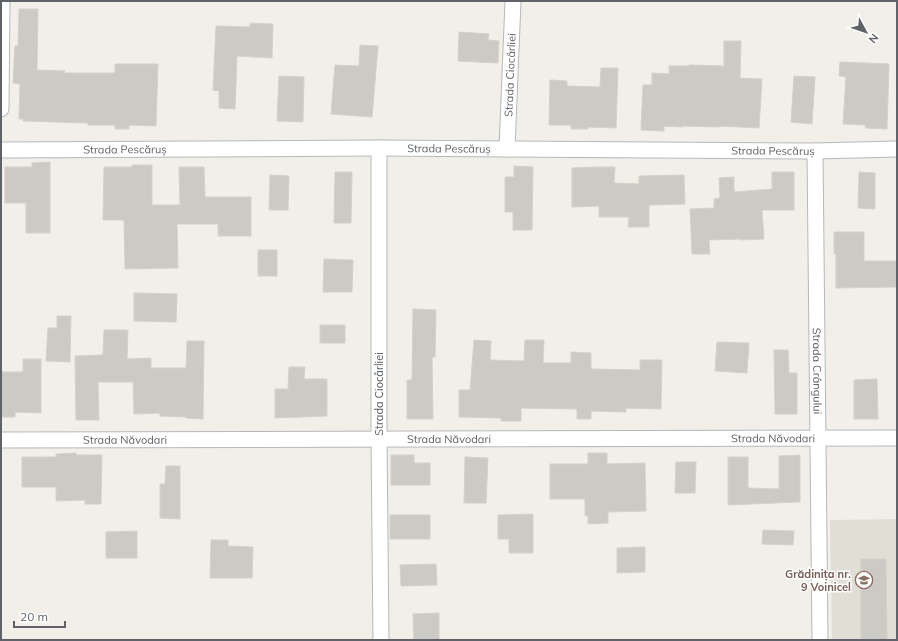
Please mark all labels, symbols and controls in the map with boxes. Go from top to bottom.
north arrow [846,12,886,52]
text: N [866,31,882,46]
street label: Strada Ciocârliei [501,33,519,117]
street label: Strada Pescăruș [407,141,491,157]
street label: Strada Pescăruș [83,142,167,157]
street label: Strada Pescăruș [731,143,815,159]
street label: Strada Crângului [810,328,825,414]
street label: Strada Ciocârliei [372,352,386,436]
street label: Strada Năvodari [731,431,815,445]
street label: Strada Năvodari [407,432,491,446]
street label: Strada Năvodari [83,433,167,447]
place label: Grădinița nr. 9 Voinicel [785,567,851,594]
school or university icon: Grădinița nr. 9 Voinicel [854,570,874,590]
scale bar [14,603,65,629]
text: 20 m [20,609,48,624]

